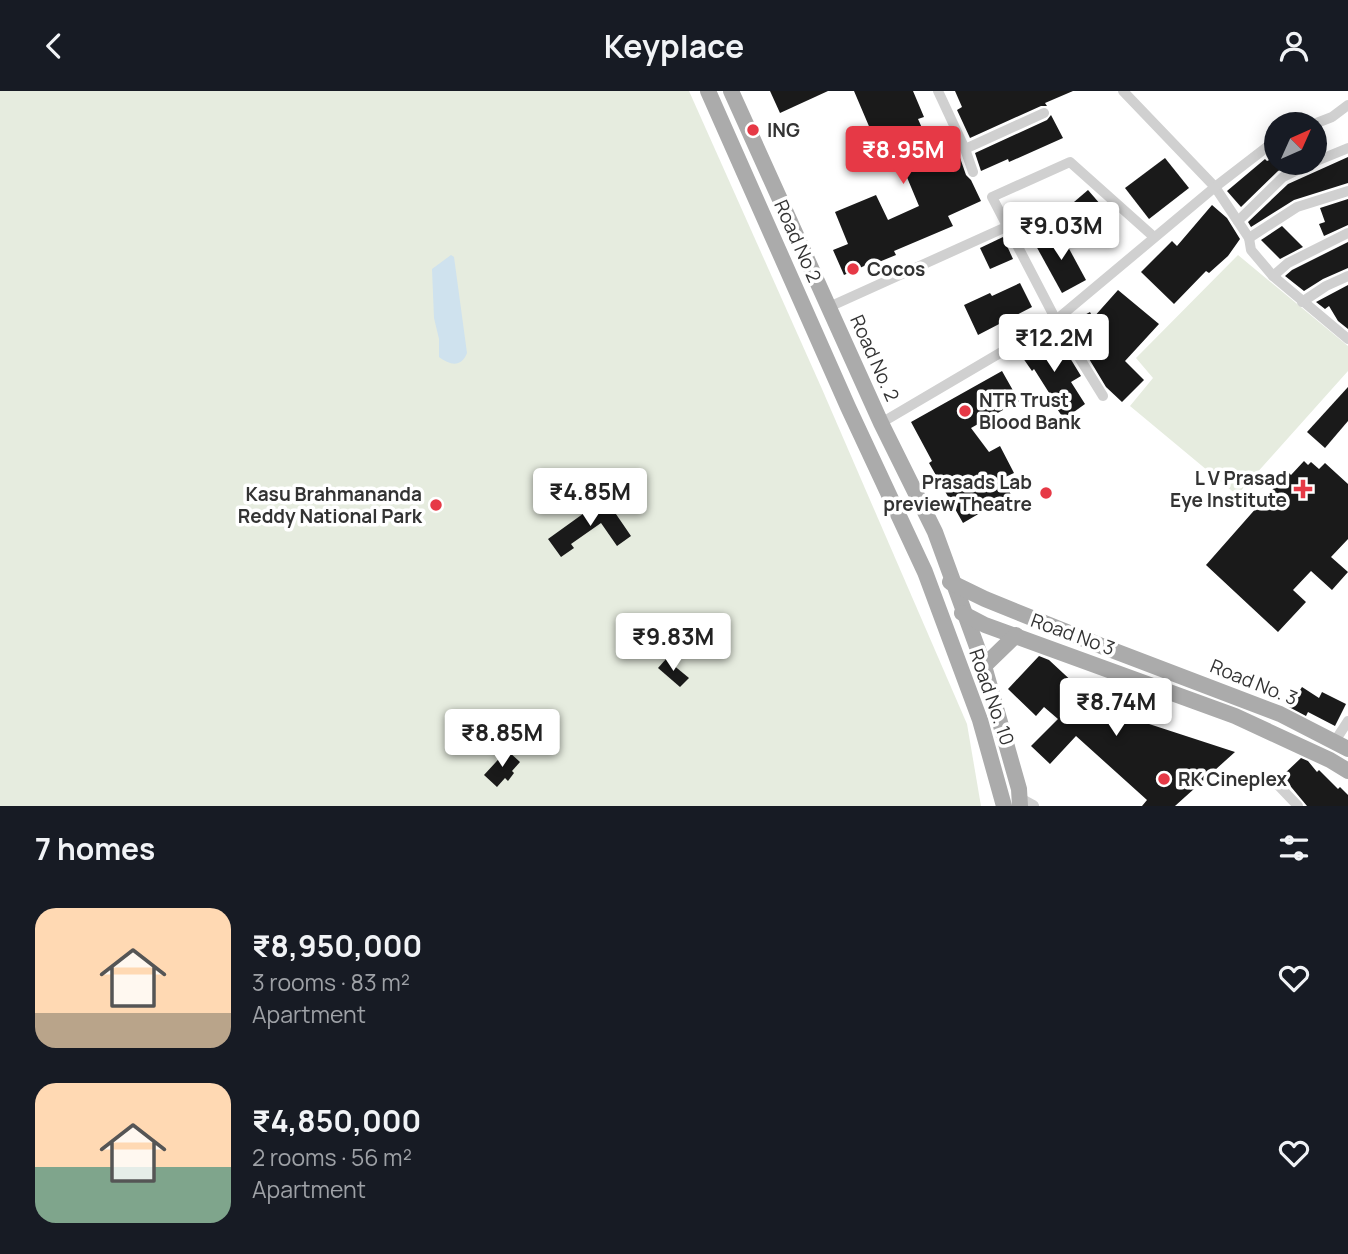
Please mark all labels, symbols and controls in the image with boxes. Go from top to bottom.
text: Keyplace [604,24,744,68]
icon: back [35,27,73,65]
icon: person [1275,27,1313,65]
north arrow [1264,112,1326,175]
map controls [1264,112,1327,175]
place label: ING [767,117,800,143]
marker: ING [745,122,761,138]
pin: ₹8.95M [846,127,960,186]
text: ₹8.95M [862,133,944,165]
street label: Road No 2 [768,196,828,286]
pin: ₹9.03M [1004,202,1118,262]
text: ₹9.03M [1019,209,1103,241]
place label: Cocos [867,256,925,282]
marker: Cocos [845,261,861,277]
street label: Road No. 2 [844,311,906,405]
pin: ₹12.2M [997,315,1111,374]
text: ₹12.2M [1015,321,1093,353]
place label: NTR Trust Blood Bank [979,387,1081,435]
marker: NTR Trust Blood Bank [957,403,973,419]
place label: L V Prasad Eye Institute [1170,465,1287,513]
pin: ₹4.85M [533,469,647,528]
place label: Prasads Lab preview Theatre [883,469,1032,517]
text: ₹4.85M [549,475,631,507]
marker: L V Prasad Eye Institute [1293,479,1313,499]
place label: Kasu Brahmananda Reddy National Park [238,481,423,529]
marker: Prasads Lab preview Theatre [1038,485,1054,501]
marker: Kasu Brahmananda Reddy National Park [428,497,444,513]
street label: Road No 3 [1027,607,1119,661]
pin: ₹9.83M [616,613,730,673]
text: ₹9.83M [632,620,714,652]
street label: Road No. 10 [963,645,1021,749]
street label: Road No. 3 [1207,653,1301,711]
pin: ₹8.74M [1059,679,1173,738]
text: ₹8.74M [1076,685,1156,717]
pin: ₹8.85M [445,709,559,769]
text: ₹8.85M [461,716,543,748]
place label: RK Cineplex [1178,766,1288,792]
marker: RK Cineplex [1156,771,1172,787]
text: 7 homes [35,828,155,869]
icon: filters [1275,829,1313,867]
text: ₹8,950,000 [252,925,422,966]
icon: home [91,936,175,1020]
icon: heart [1275,959,1313,997]
text: 3 rooms · 83 m² [252,966,410,998]
text: Apartment [252,998,366,1030]
text: ₹4,850,000 [252,1100,421,1141]
icon: home [91,1111,175,1195]
icon: heart [1275,1134,1313,1172]
text: 2 rooms · 56 m² [252,1141,412,1173]
text: Apartment [252,1173,366,1205]

